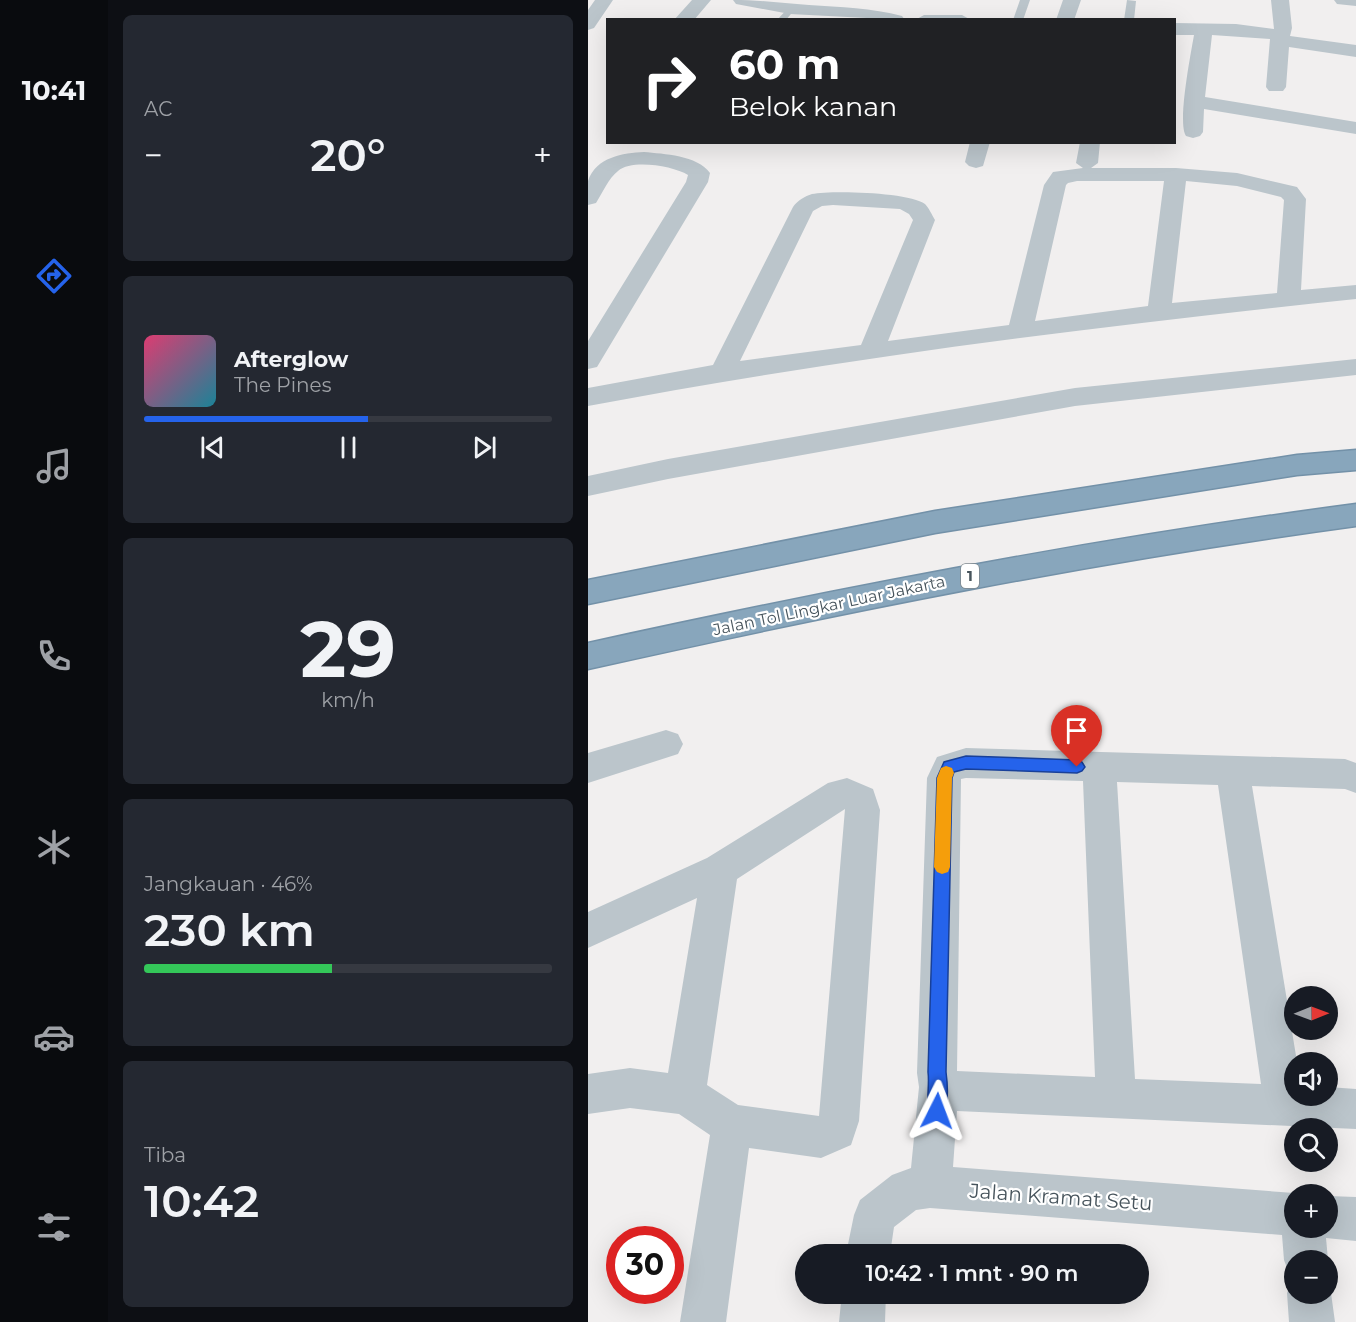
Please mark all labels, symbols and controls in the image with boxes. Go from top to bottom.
text: 60 m [729,38,840,90]
icon: right [630,42,708,120]
text: 10:41 [22,74,86,107]
text: Belok kanan [729,90,897,123]
text: AC [144,97,172,121]
text: 20° [310,127,386,182]
text: − [144,135,163,175]
text: + [533,135,552,175]
icon: directions [33,255,75,297]
text: Afterglow [234,346,348,373]
text: The Pines [234,373,331,397]
icon: previous [196,431,229,464]
icon: pause [332,431,365,464]
icon: next [468,431,501,464]
icon: music [33,445,75,487]
road number: 1 [961,564,979,588]
street label: Jalan Tol Lingkar Luar Jakarta [710,572,947,640]
text: 29 [300,601,396,697]
icon: phone [33,635,75,677]
text: km/h [321,688,375,712]
pin [1051,705,1102,767]
icon: arrive [1060,714,1093,747]
icon: climate [33,826,75,868]
text: Jangkauan · 46% [144,872,312,896]
text: 230 km [144,902,315,957]
north arrow [1284,986,1338,1040]
map controls [1284,986,1338,1304]
icon: car [33,1016,75,1058]
button: sound [1284,1052,1338,1106]
position arrow [905,1079,969,1143]
button: search [1284,1118,1338,1172]
text: Tiba [144,1143,186,1167]
text: 10:42 [144,1173,259,1228]
street label: Jalan Kramat Setu [968,1179,1153,1215]
button: + [1284,1184,1338,1238]
icon: filters [33,1206,75,1248]
speed limit sign: 30 [606,1226,684,1304]
button: − [1284,1250,1338,1304]
text: 10:42 · 1 mnt · 90 m [866,1260,1078,1287]

